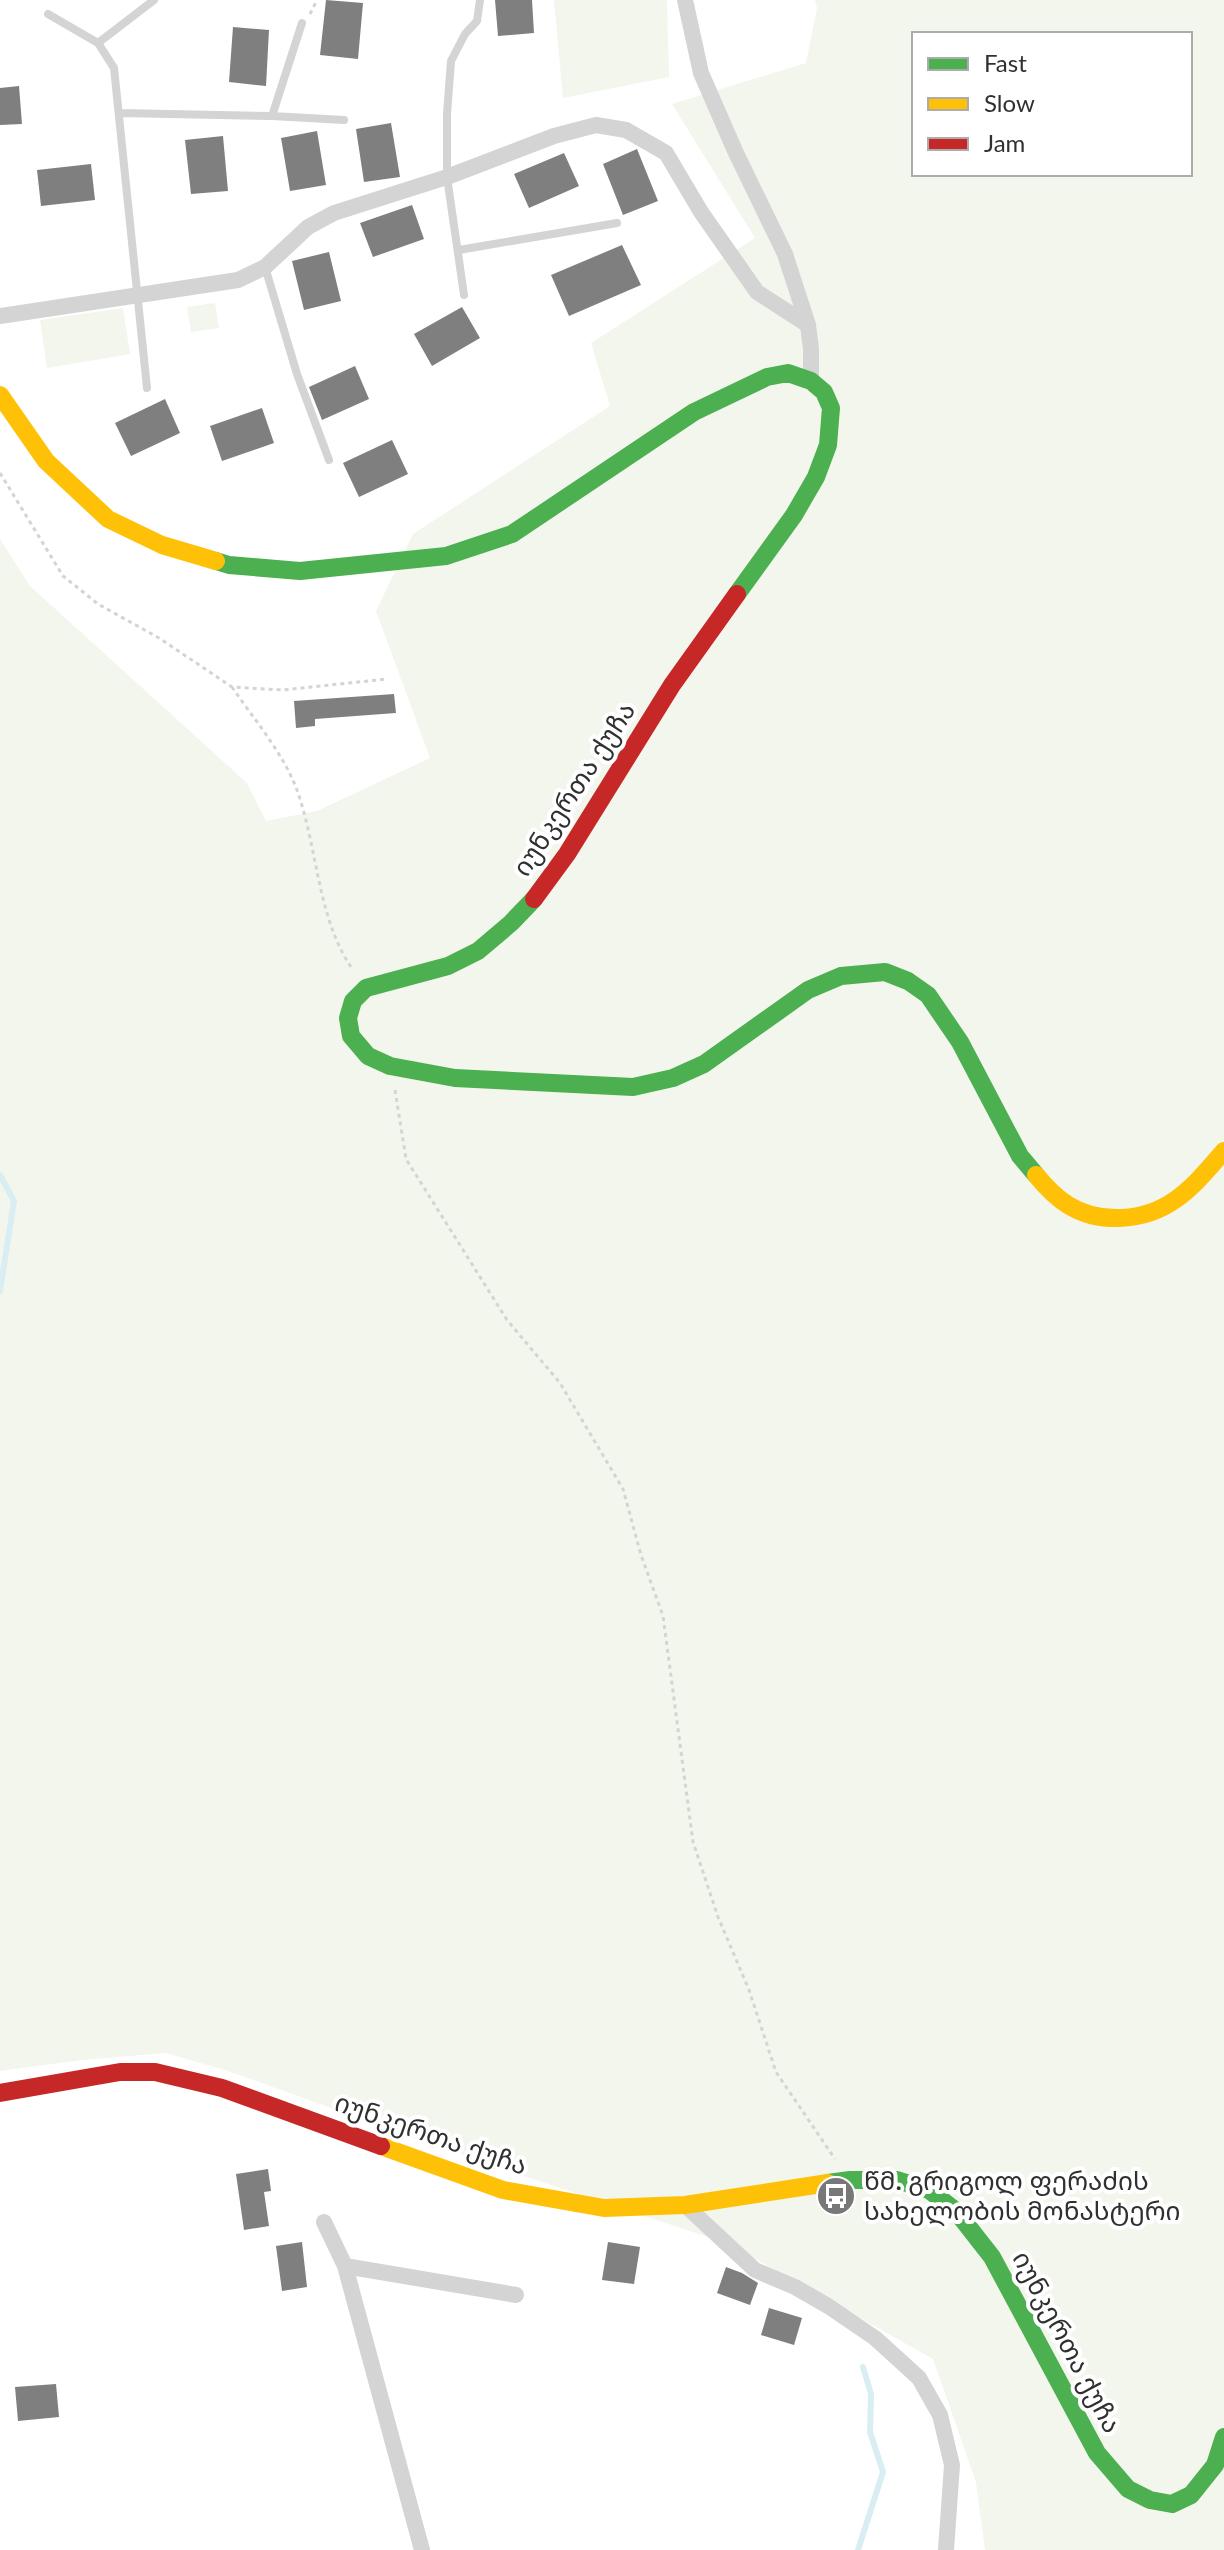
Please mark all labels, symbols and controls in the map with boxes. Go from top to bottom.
legend [912,32,1192,176]
text: Fast [984,48,1027,77]
text: Slow [984,88,1035,117]
text: Jam [984,128,1025,157]
street label: იუნკერთა ქუჩა [505,695,641,882]
street label: იუნკერთა ქუჩა [331,2085,532,2181]
place label: წმ. გრიგოლ ფერაძის სახელობის მონასტერი [864,2164,1180,2227]
bus stop icon: წმ. გრიგოლ ფერაძის სახელობის მონასტერი [815,2175,857,2217]
street label: იუნკერთა ქუჩა [1007,2245,1129,2438]

